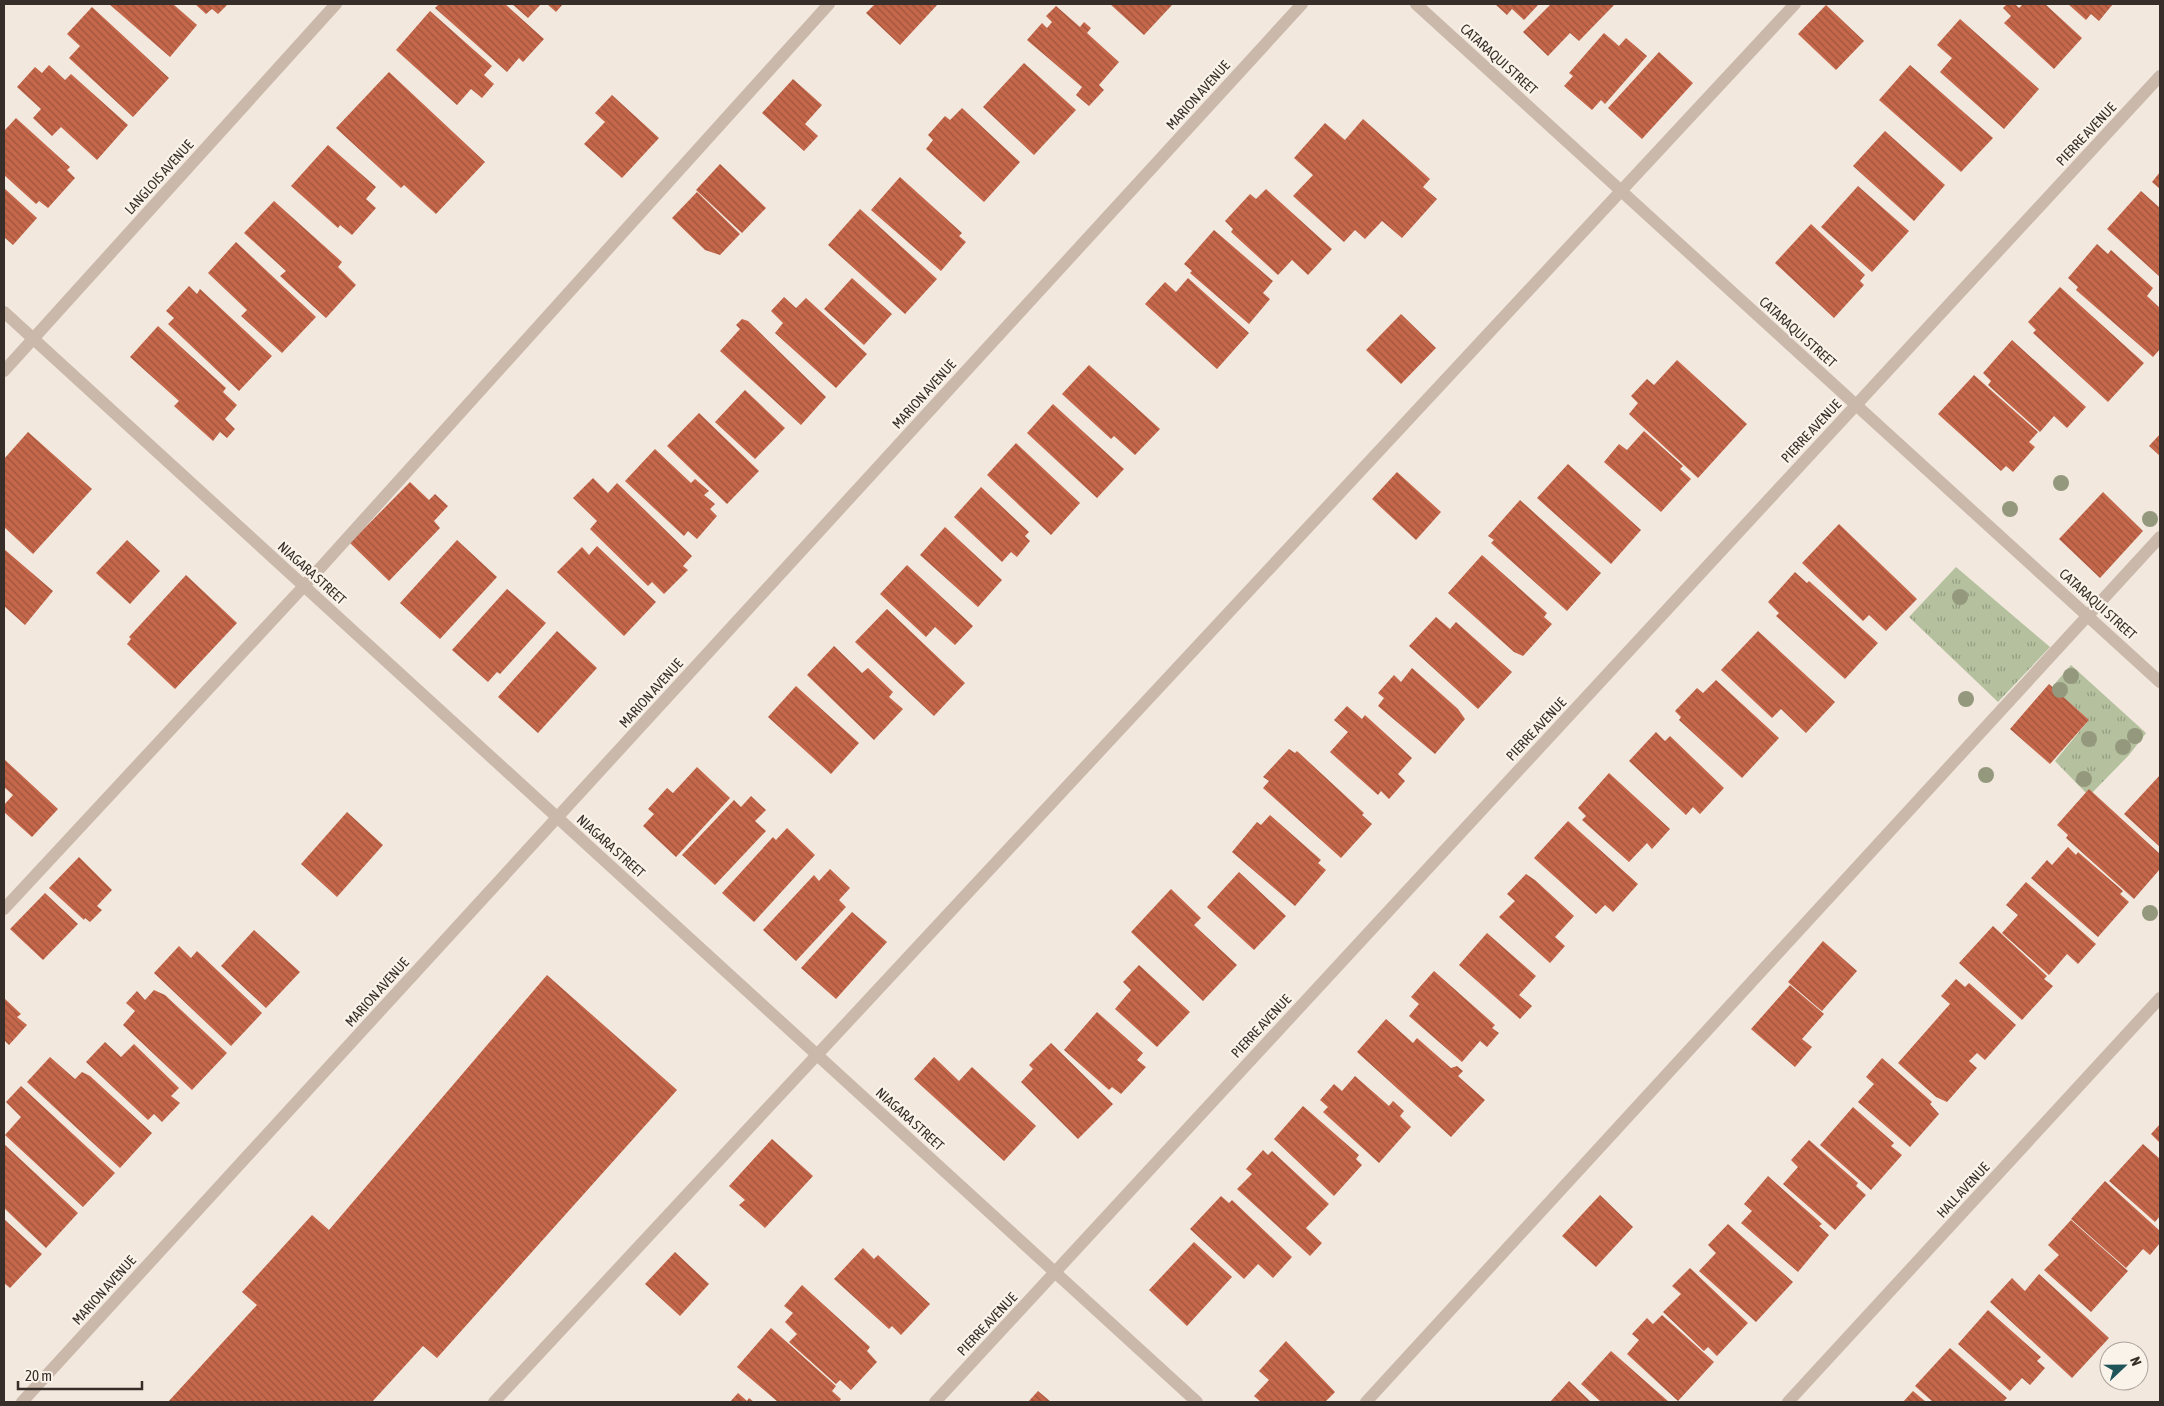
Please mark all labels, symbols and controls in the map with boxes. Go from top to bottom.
street label: CATARAQUI STREET [1457,20,1541,98]
street label: MARION AVENUE [1163,57,1233,133]
street label: PIERRE AVENUE [2053,99,2119,169]
street label: LANGLOIS AVENUE [121,136,197,217]
street label: CATARAQUI STREET [1756,293,1840,371]
street label: MARION AVENUE [889,356,959,432]
street label: PIERRE AVENUE [1778,396,1844,466]
street label: NIAGARA STREET [275,538,349,608]
street label: CATARAQUI STREET [2056,565,2140,643]
street label: MARION AVENUE [616,655,686,731]
street label: PIERRE AVENUE [1503,694,1569,764]
street label: NIAGARA STREET [574,811,648,881]
street label: MARION AVENUE [342,954,412,1030]
street label: PIERRE AVENUE [1228,991,1294,1061]
street label: NIAGARA STREET [873,1084,947,1154]
street label: HALL AVENUE [1933,1159,1993,1221]
street label: MARION AVENUE [69,1252,139,1328]
street label: PIERRE AVENUE [954,1289,1020,1359]
north arrow [2099,1341,2149,1391]
text: N [2127,1354,2145,1368]
scale bar [18,1358,141,1390]
text: 20 m [25,1367,52,1384]

